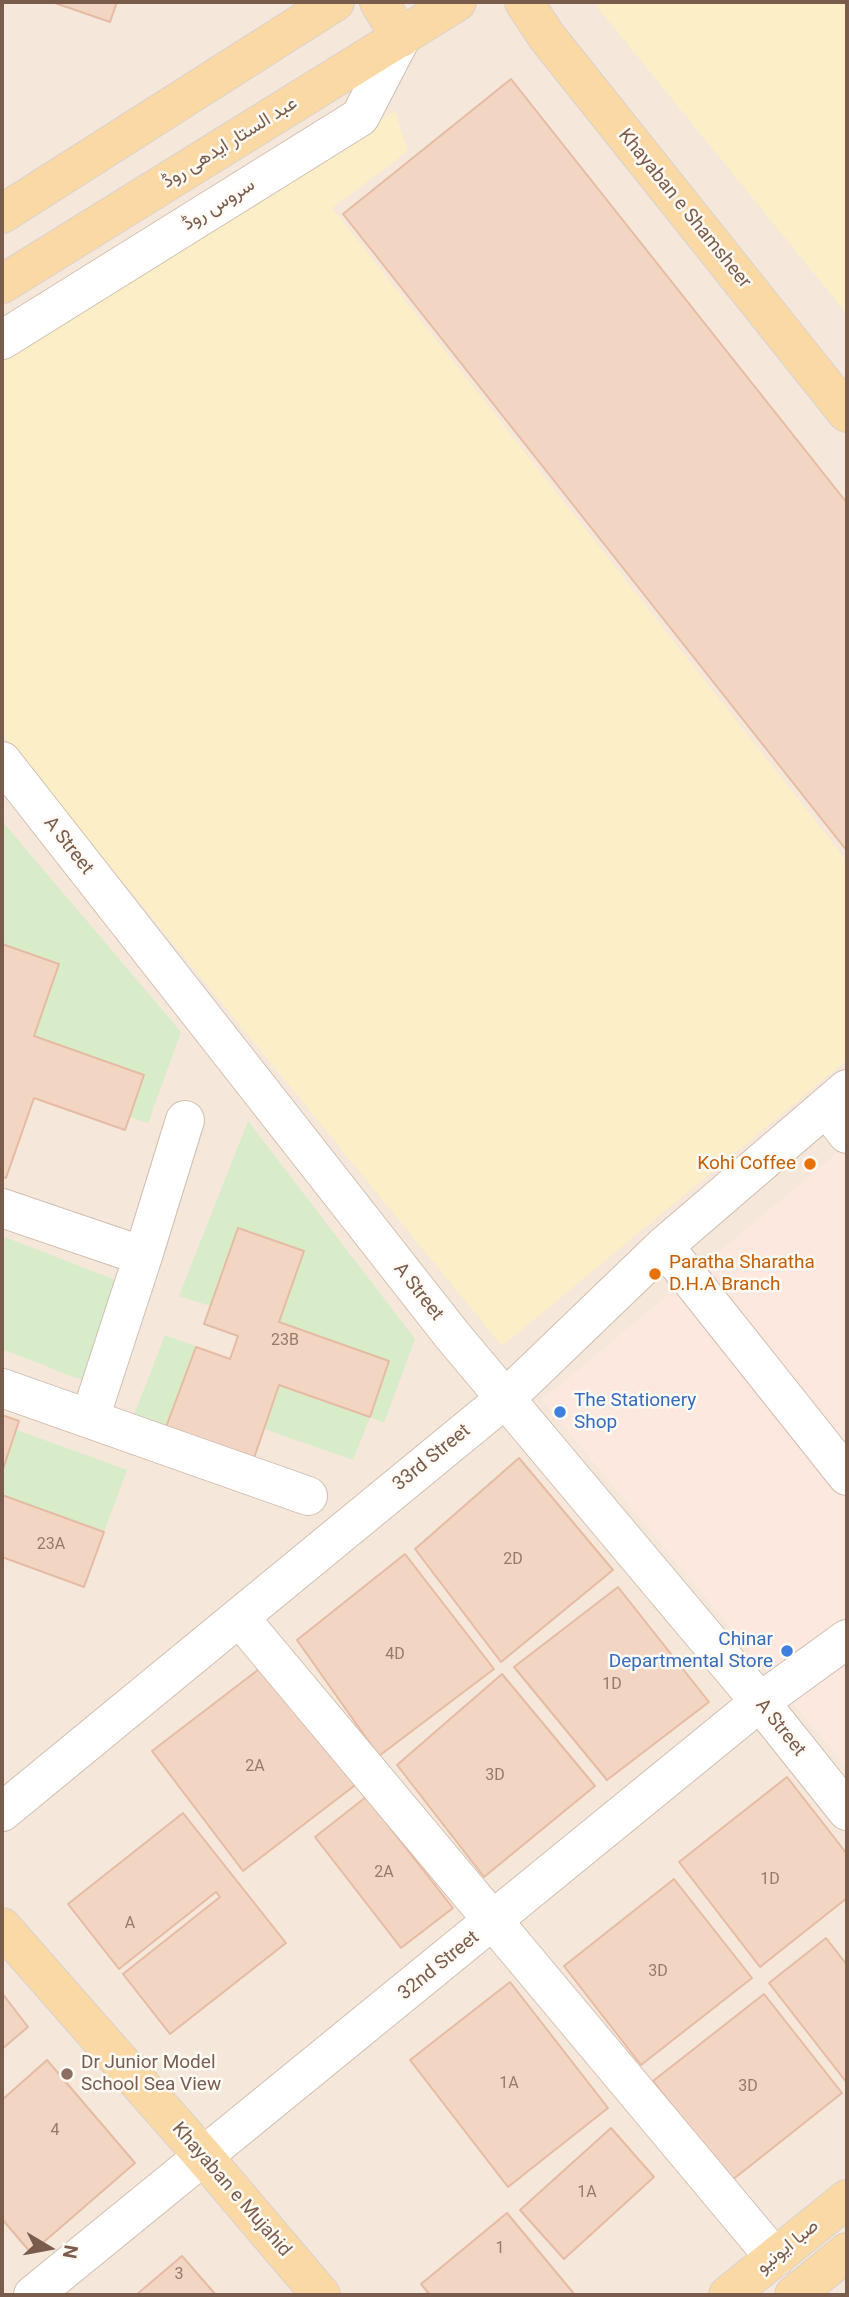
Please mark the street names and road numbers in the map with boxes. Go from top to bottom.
street label: عبد الستار ایدھی روڈ [158,92,302,194]
street label: Khayaban e Shamsheer [613,125,755,293]
street label: سروس روڈ [178,174,260,236]
street label: A Street [38,812,98,880]
street label: A Street [388,1258,448,1326]
street label: 33rd Street [389,1420,475,1496]
street label: A Street [750,1695,810,1761]
street label: 32nd Street [394,1926,484,2006]
street label: Khayaban e Mujahid [166,2118,296,2262]
street label: صبا ایونیو [752,2215,824,2279]

